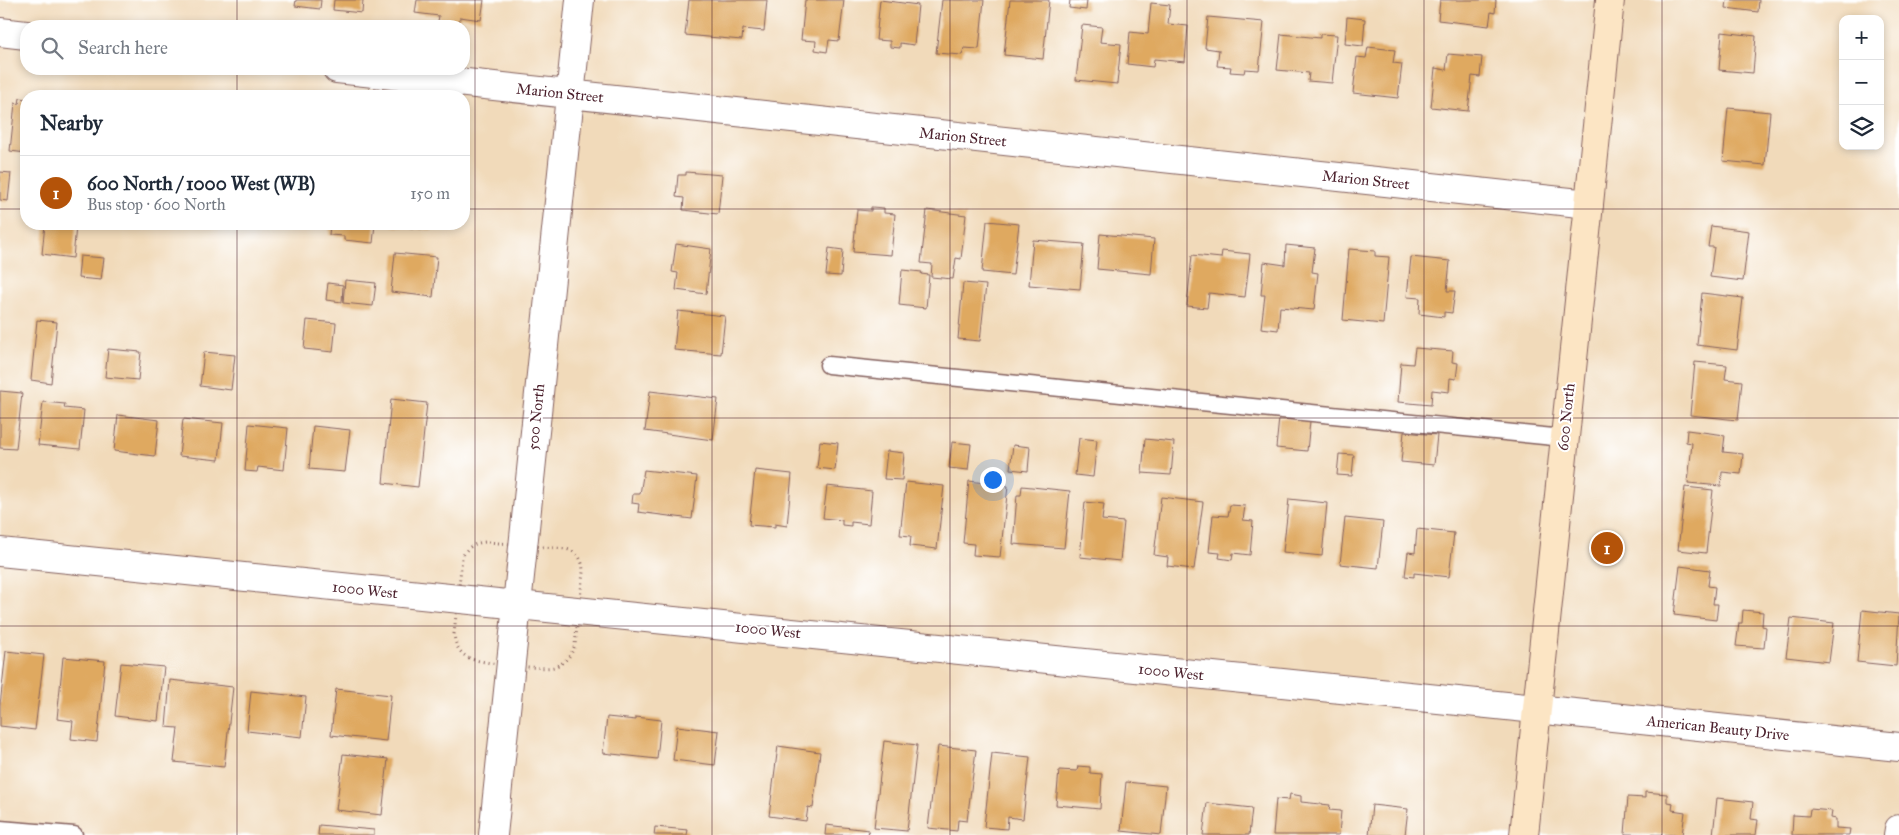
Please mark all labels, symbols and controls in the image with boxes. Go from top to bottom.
map controls [1839,15,1884,150]
button: + [1839,15,1884,60]
search box [20,20,470,75]
icon: search [38,34,66,62]
text: Search here [78,36,168,59]
button: − [1839,60,1884,105]
street label: Marion Street [515,79,605,107]
button: layers [1839,105,1884,150]
text: Nearby [40,110,103,136]
street label: Marion Street [918,123,1008,151]
street label: Marion Street [1321,166,1411,194]
text: 600 North / 1000 West (WB) [87,172,315,195]
text: 1 [53,184,59,203]
text: 150 m [410,184,450,203]
text: Bus stop · 600 North [87,195,226,214]
street label: 500 North [524,382,549,451]
street label: 600 North [1554,382,1579,452]
your location [980,467,1006,493]
pin: 1 [1591,529,1623,567]
street label: 1000 West [331,578,399,602]
street label: 1000 West [734,618,802,642]
street label: 1000 West [1137,660,1205,684]
street label: American Beauty Drive [1645,711,1790,744]

